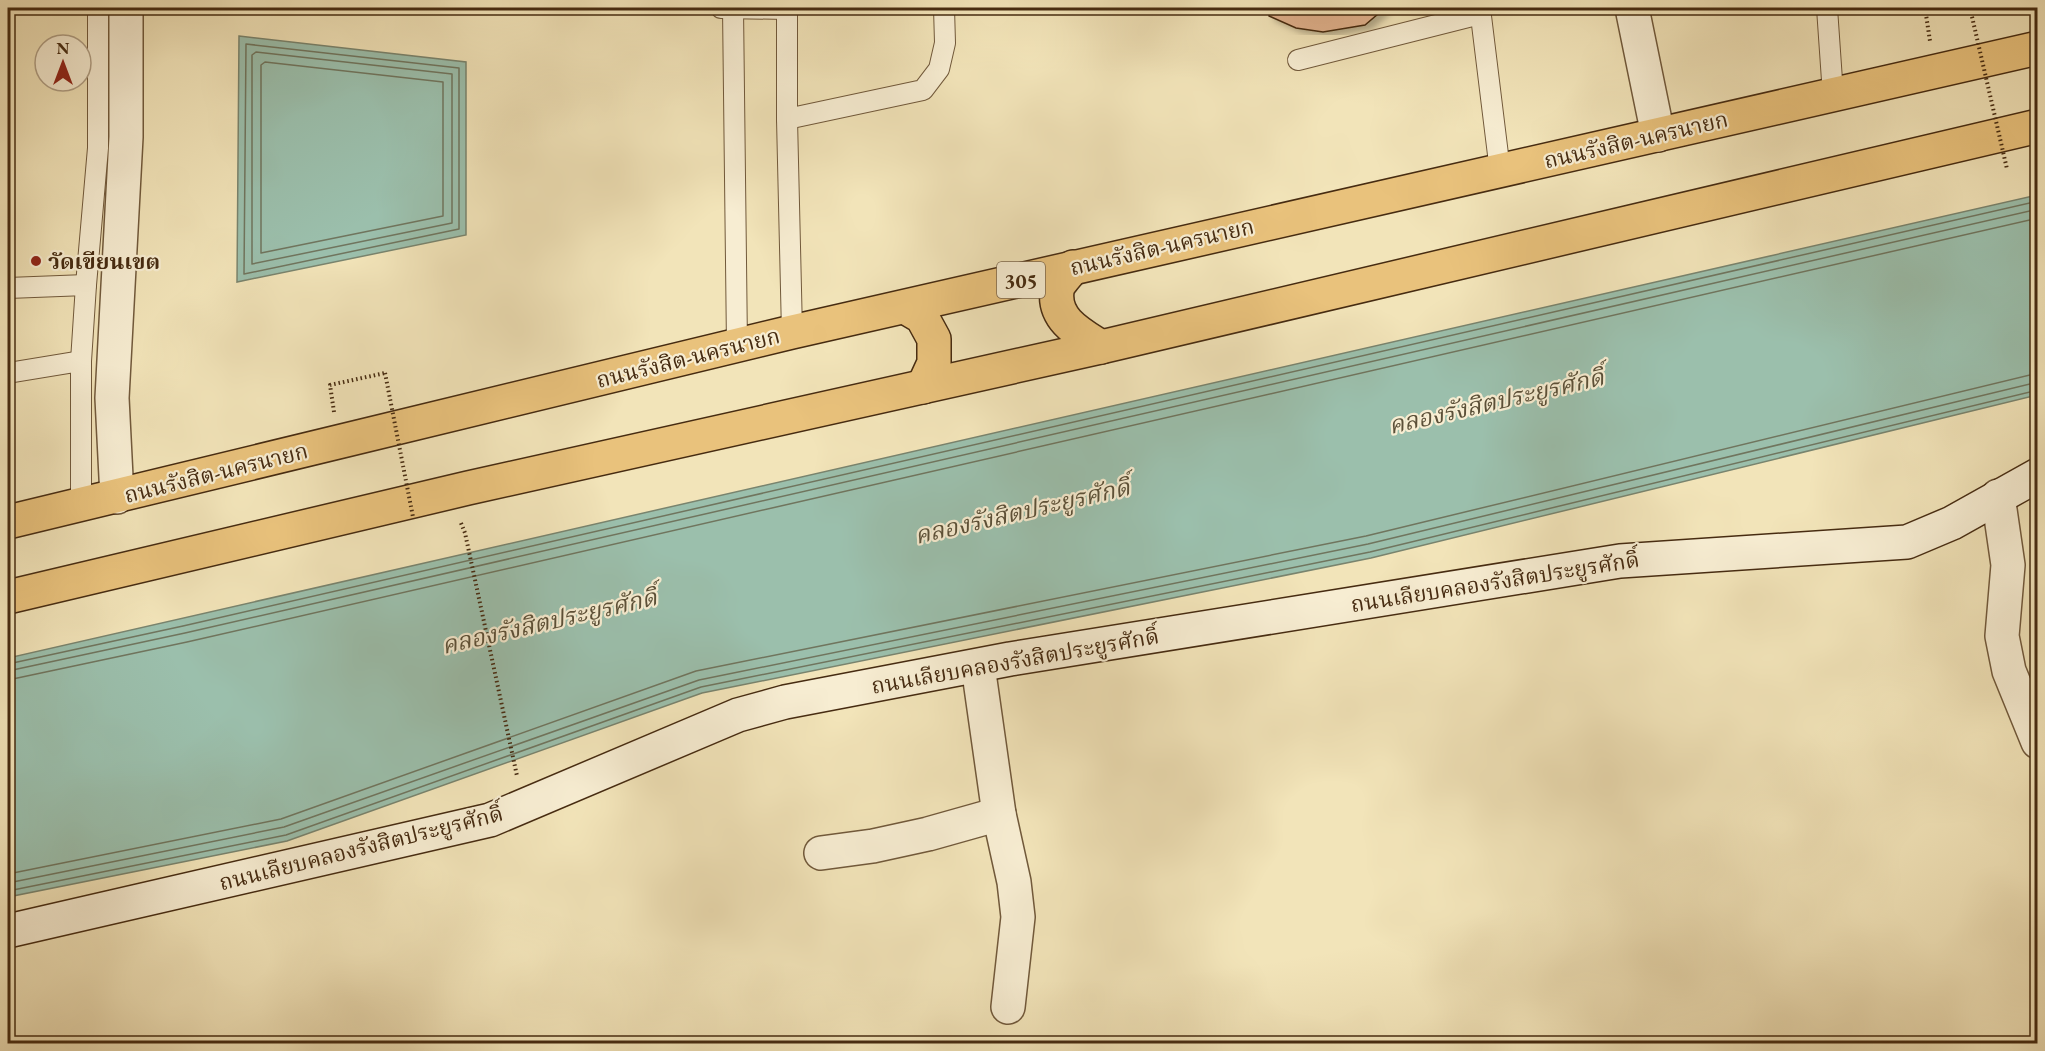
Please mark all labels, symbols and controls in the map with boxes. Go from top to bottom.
north arrow [33,33,93,93]
text: N [57,38,70,59]
street label: ถนนรังสิต-นครนายก [1541,105,1731,175]
street label: ถนนรังสิต-นครนายก [1067,212,1257,282]
place label: วัดเขียนเขต [48,247,160,276]
marker: วัดเขียนเขต [29,254,43,268]
road number: 305 [997,262,1045,298]
street label: ถนนรังสิต-นครนายก [593,321,783,395]
water label: คลองรังสิตประยูรศักดิ์ [1385,358,1614,442]
street label: ถนนรังสิต-นครนายก [121,436,311,510]
water label: คลองรังสิตประยูรศักดิ์ [911,468,1140,552]
street label: ถนนเลียบคลองรังสิตประยูรศักดิ์ [1348,543,1643,619]
water label: คลองรังสิตประยูรศักดิ์ [438,578,667,662]
street label: ถนนเลียบคลองรังสิตประยูรศักดิ์ [869,620,1162,701]
street label: ถนนเลียบคลองรังสิตประยูรศักดิ์ [216,797,507,897]

